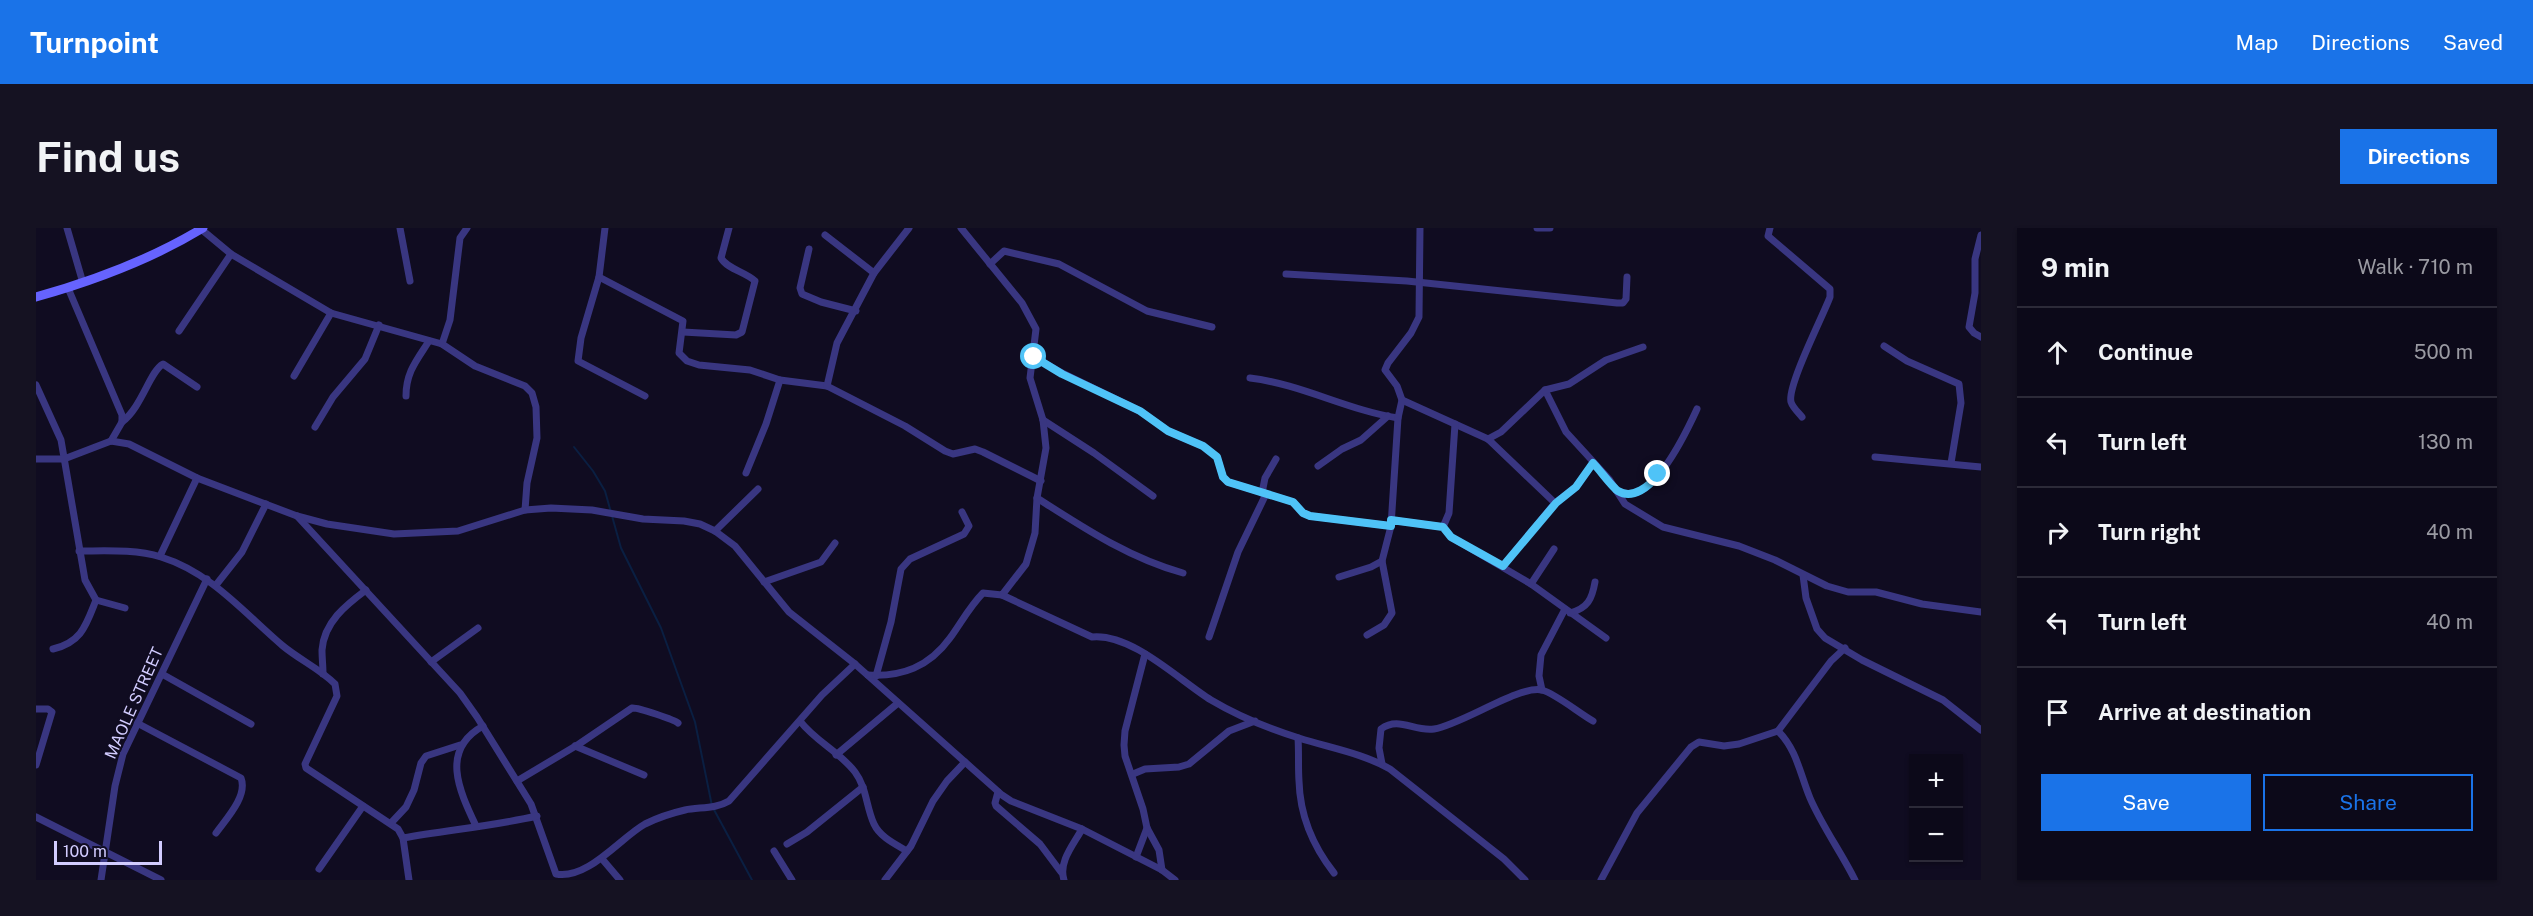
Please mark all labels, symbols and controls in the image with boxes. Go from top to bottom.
text: Turnpoint [30,26,159,59]
text: Map [2236,30,2278,55]
text: Directions [2311,30,2410,55]
text: Saved [2443,30,2503,55]
button: Directions [2340,129,2497,184]
text: Find us [36,132,180,181]
text: 9 min [2041,252,2110,283]
text: Walk · 710 m [2357,255,2473,279]
icon: ahead [2041,336,2074,369]
text: Continue [2098,339,2193,365]
text: 500 m [2414,340,2473,364]
route start [1020,343,1046,369]
icon: left [2041,426,2074,459]
text: Turn left [2098,429,2187,455]
text: 130 m [2418,430,2473,454]
route end [1644,460,1670,486]
icon: right [2041,516,2074,549]
text: Turn right [2098,519,2201,545]
text: 40 m [2426,520,2473,544]
icon: left [2041,606,2074,639]
text: Turn left [2098,609,2187,635]
text: 40 m [2426,610,2473,634]
street label: MAOLE STREET [101,644,167,762]
icon: arrive [2041,696,2074,729]
text: Arrive at destination [2098,699,2311,725]
map controls [1909,754,1963,862]
button: + [1909,754,1963,808]
button: Save [2041,774,2251,831]
button: Share [2263,774,2473,831]
button: − [1909,808,1963,862]
scale bar [54,838,162,866]
text: 100 m [63,842,107,861]

